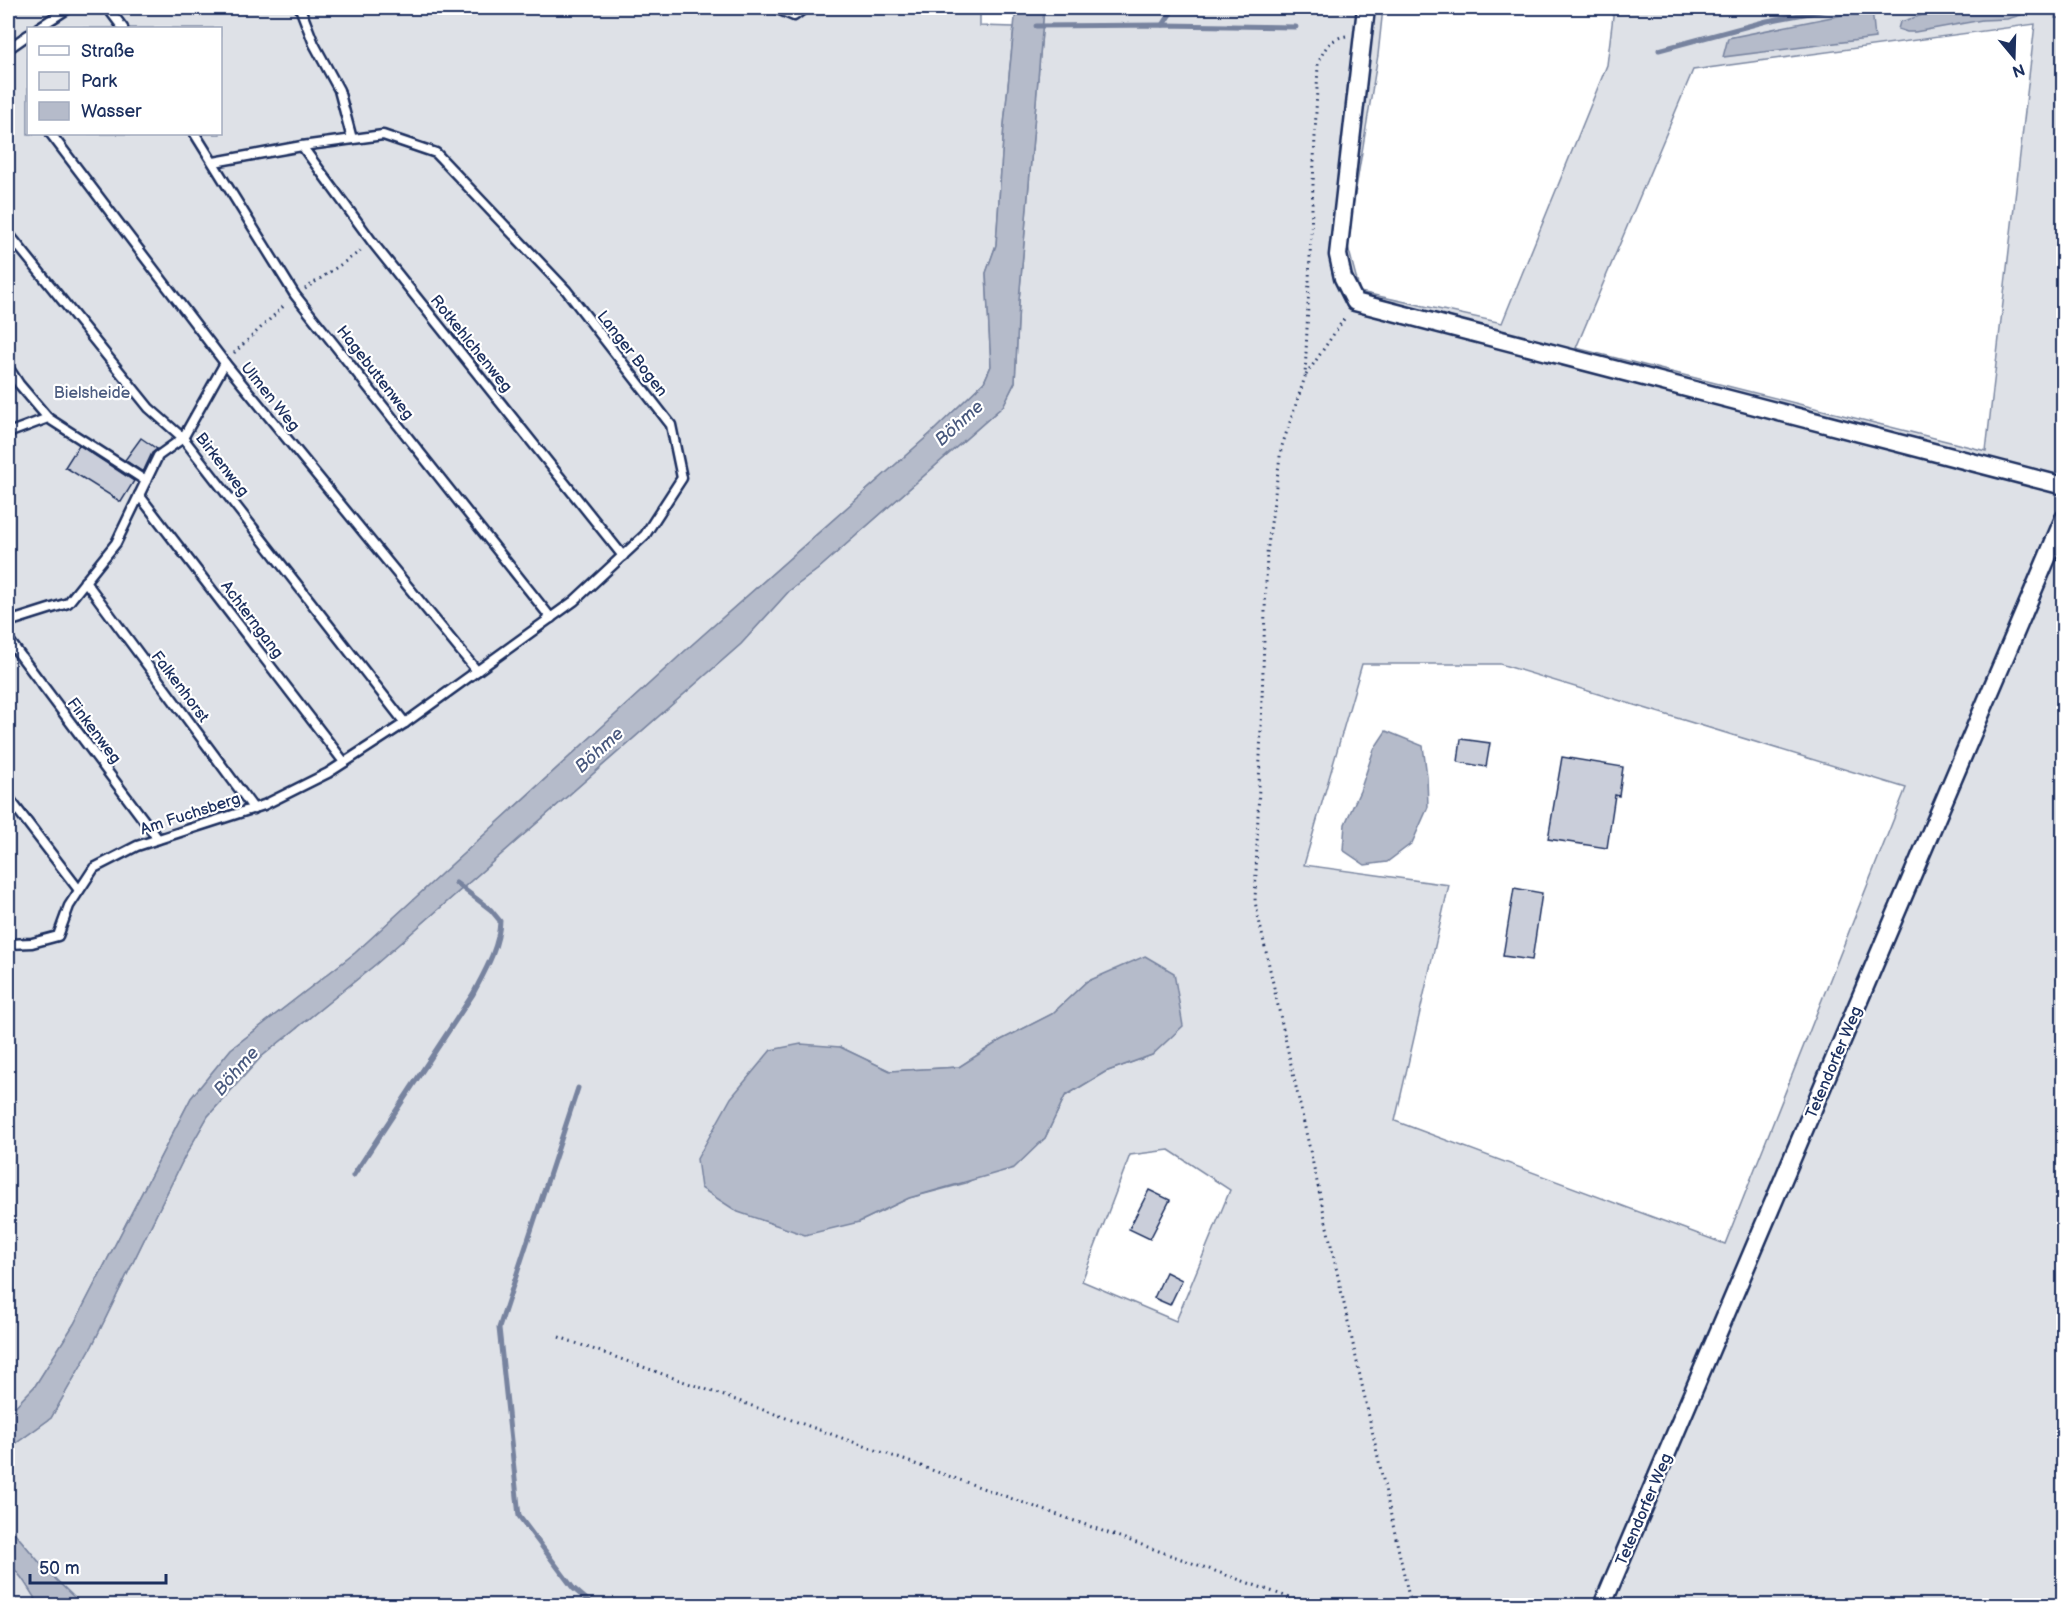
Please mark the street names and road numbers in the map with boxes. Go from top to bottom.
street label: Rotkehlchenweg [426,291,516,396]
street label: Langer Bogen [592,307,671,401]
street label: Hagebuttenweg [332,322,418,424]
street label: Ulmen Weg [236,359,303,435]
street label: Birkenweg [191,429,253,501]
street label: Achterngang [216,577,287,662]
street label: Falkenhorst [147,648,213,726]
street label: Finkenweg [63,694,125,768]
street label: Am Fuchsberg [138,789,243,840]
street label: Tetendorfer Weg [1802,1004,1867,1122]
street label: Tetendorfer Weg [1612,1451,1677,1569]

